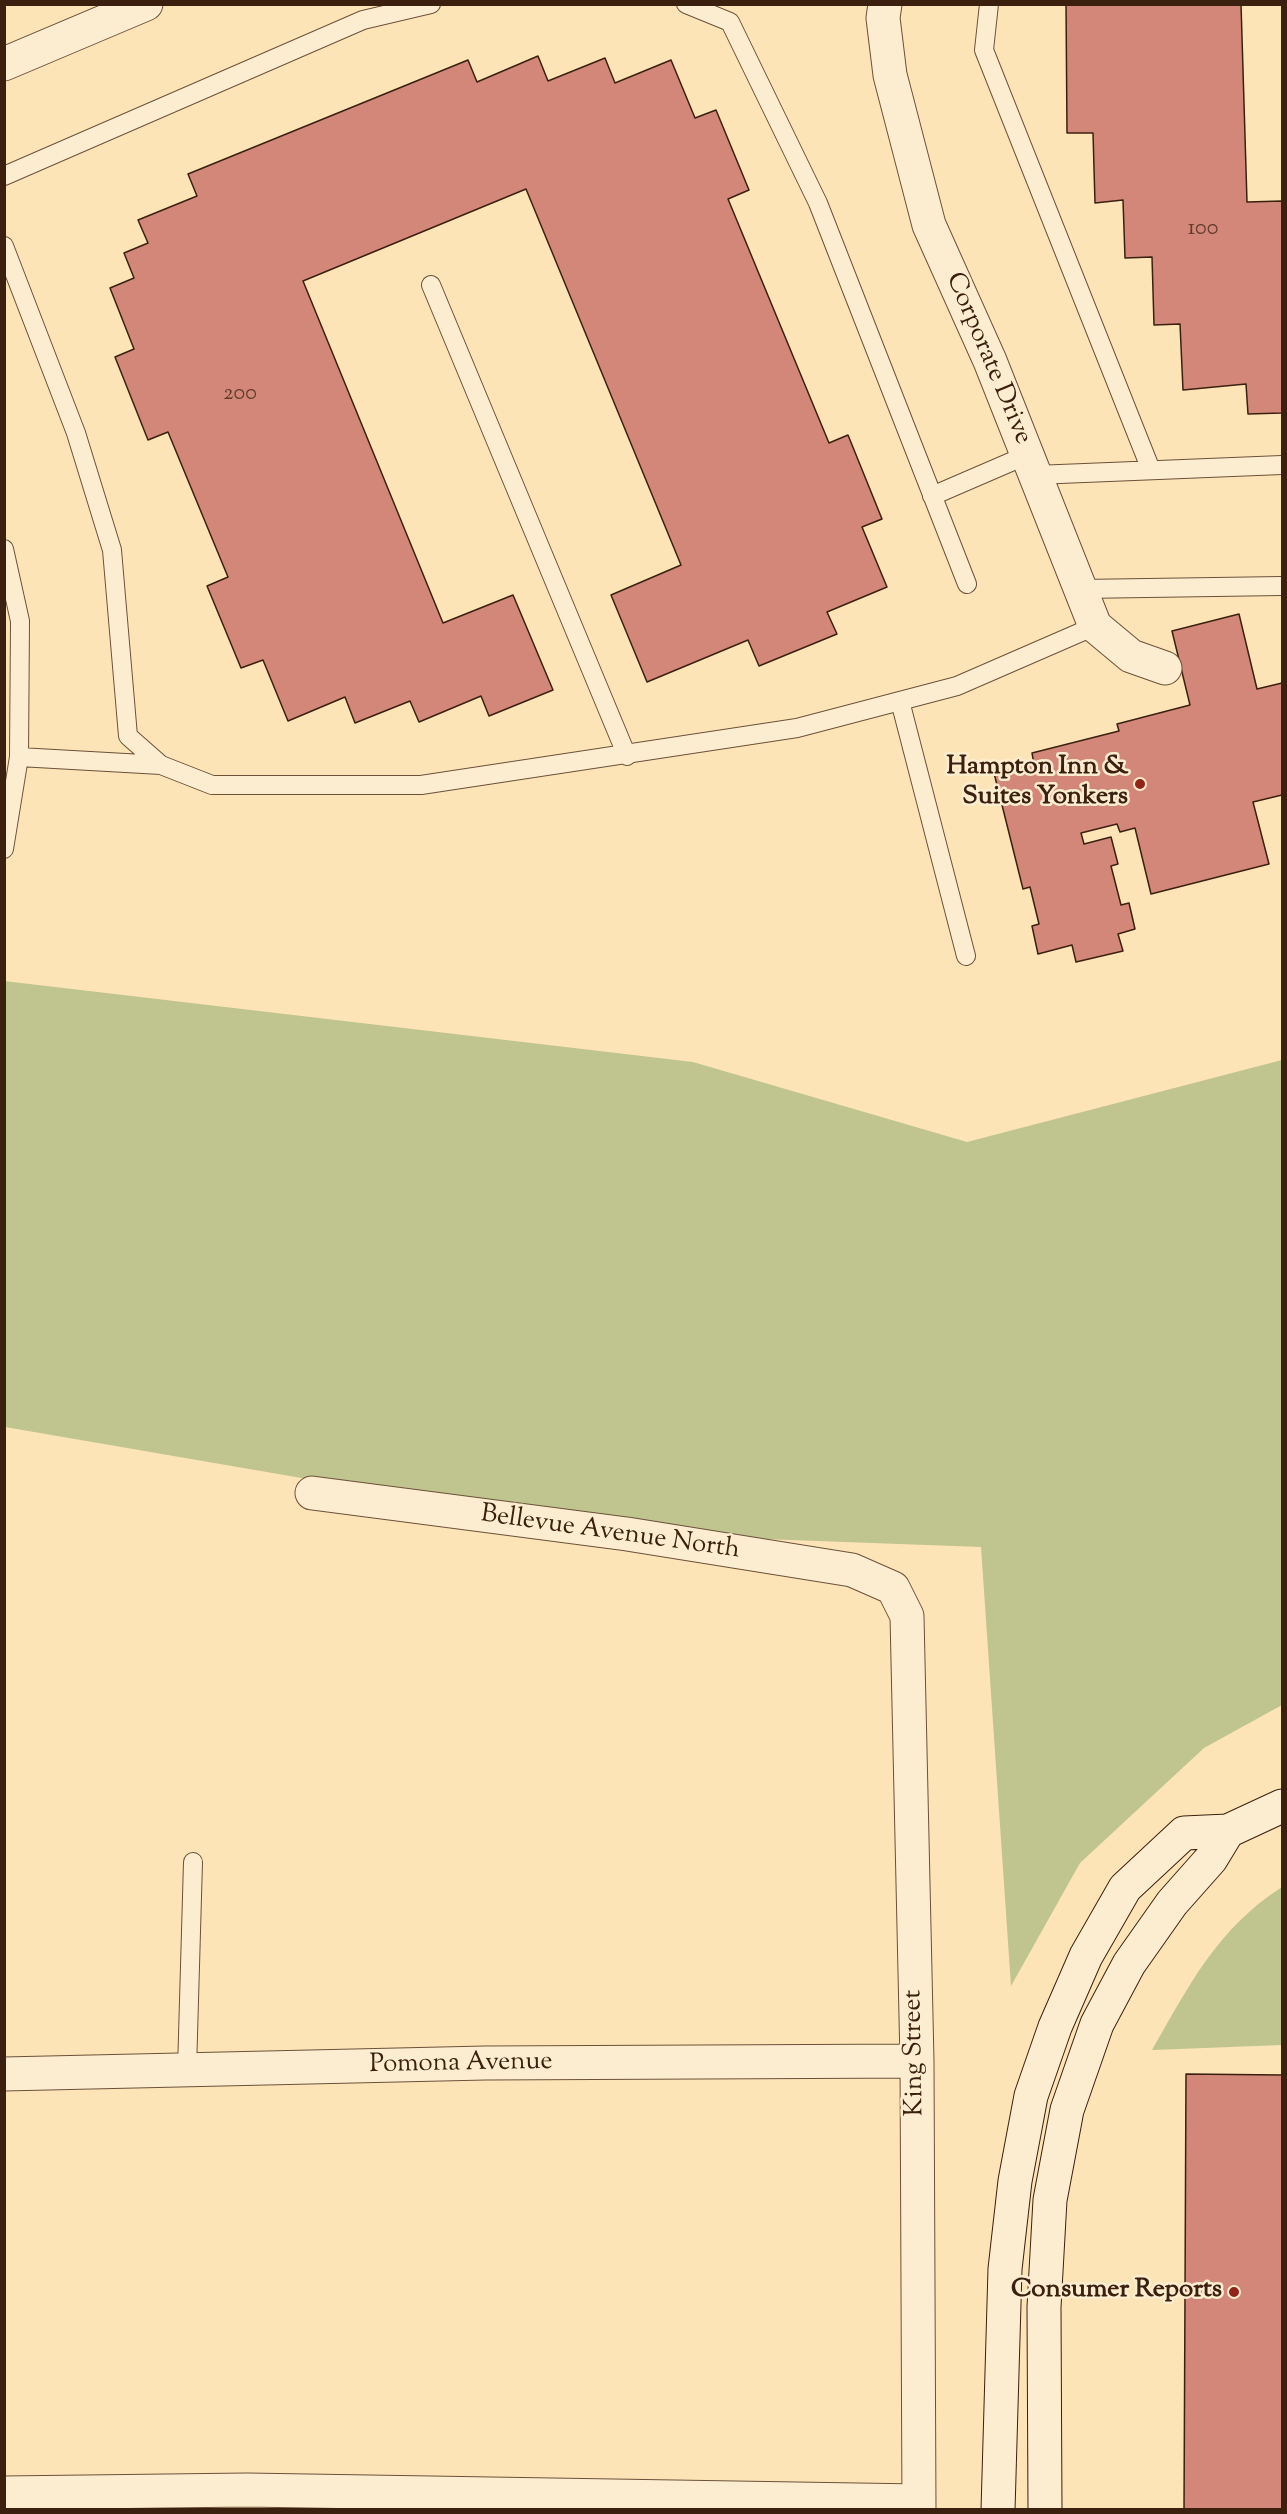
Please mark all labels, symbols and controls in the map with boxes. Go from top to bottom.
house number: 100 [1188,217,1218,243]
street label: Corporate Drive [937,268,1037,450]
house number: 200 [223,382,257,408]
place label: Hampton Inn & Suites Yonkers [946,753,1128,814]
marker: Hampton Inn & Suites Yonkers [1133,777,1147,791]
street label: Bellevue Avenue North [478,1500,742,1568]
street label: King Street [899,1989,933,2117]
street label: Pomona Avenue [369,2048,553,2082]
place label: Consumer Reports [1011,2276,1222,2308]
marker: Consumer Reports [1227,2285,1241,2299]

